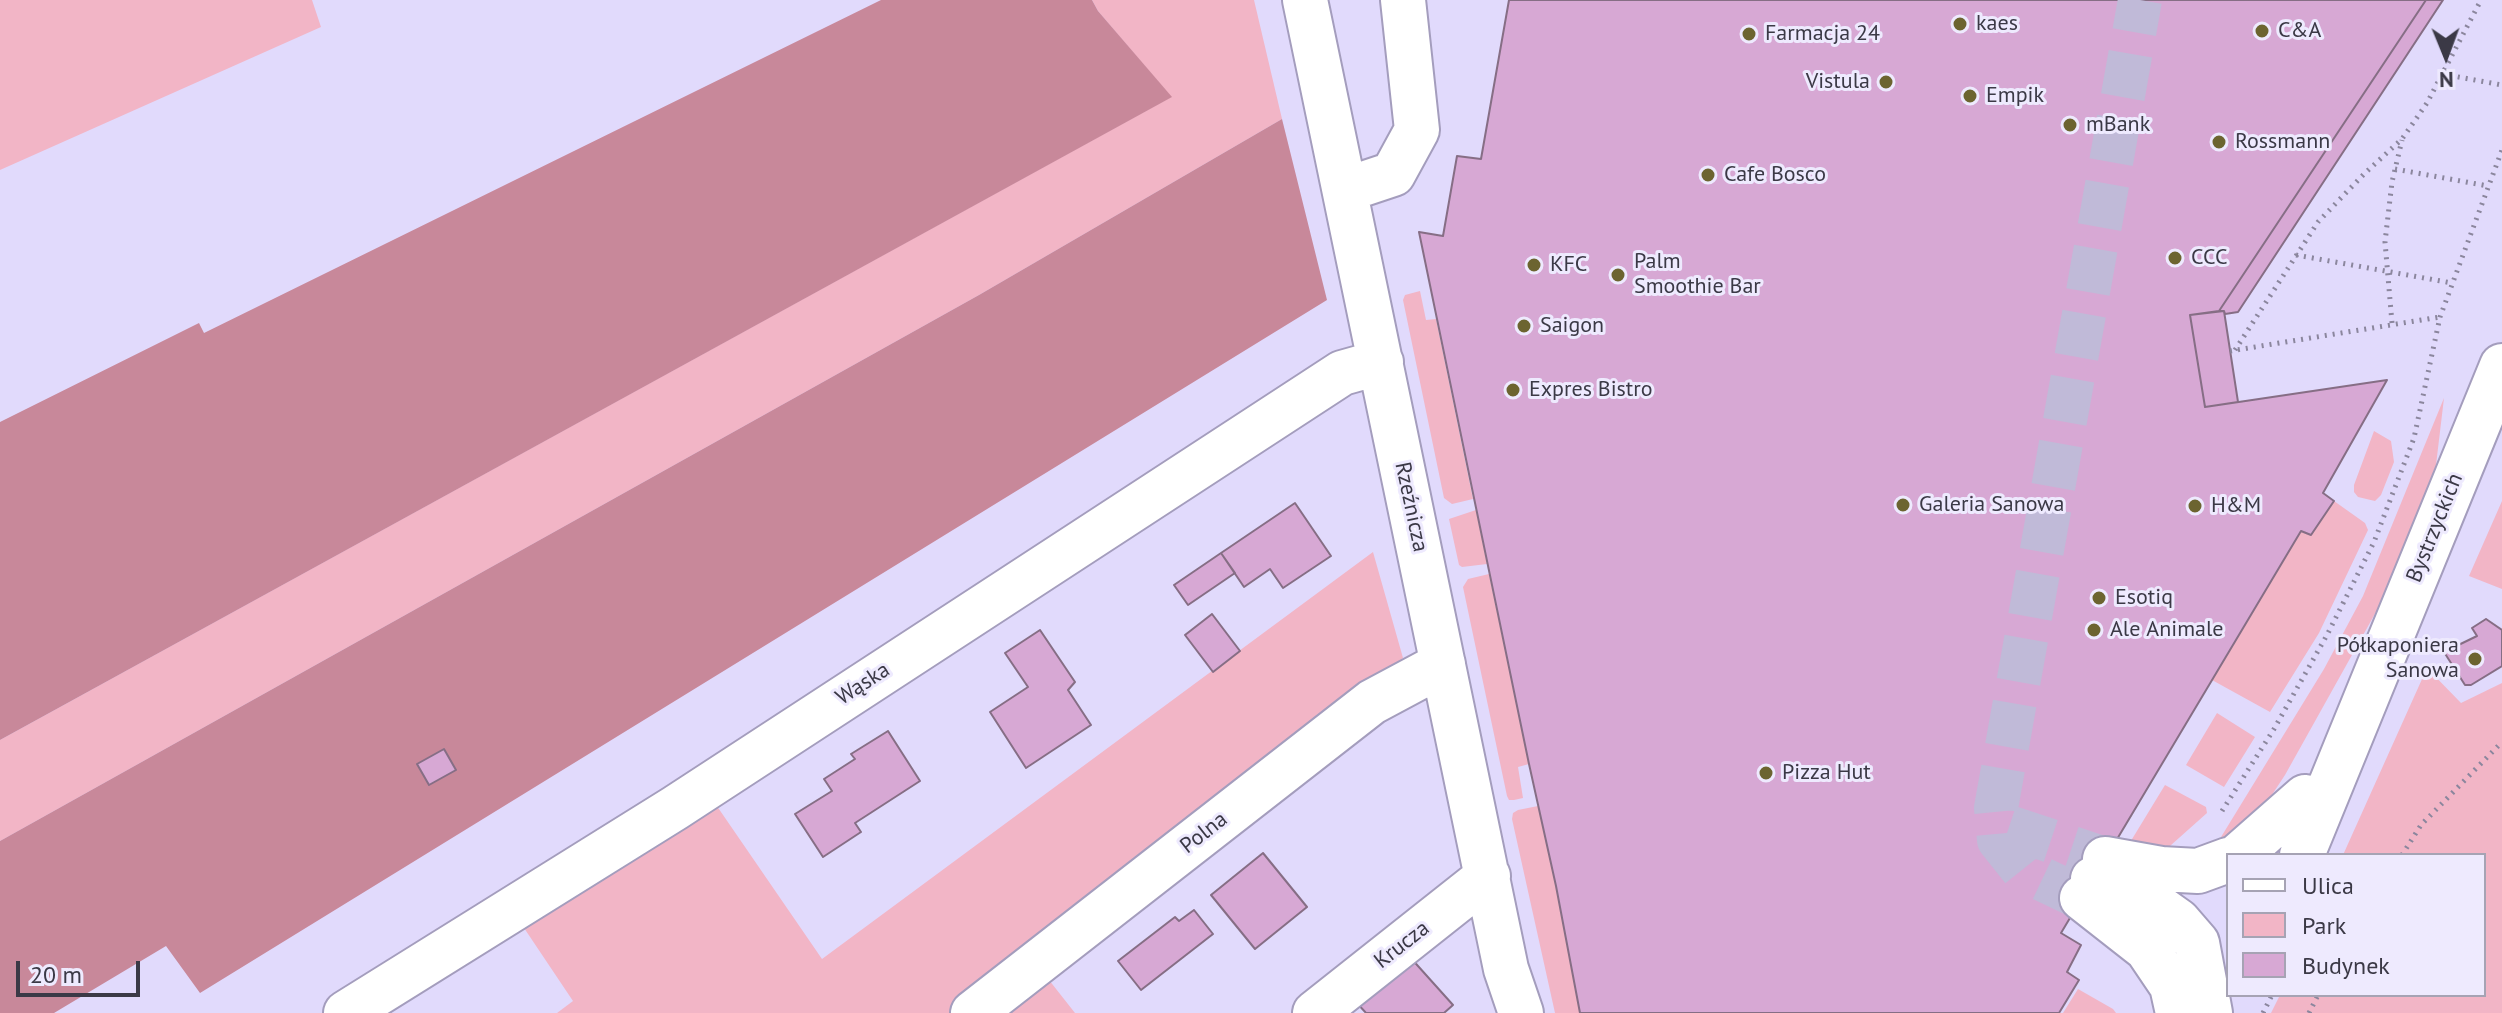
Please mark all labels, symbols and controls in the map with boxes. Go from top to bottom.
place label: kaes [1976,11,2018,37]
marker: kaes [1951,15,1969,33]
north arrow [2406,16,2486,96]
place label: C&A [2278,18,2321,44]
place label: Farmacja 24 [1765,21,1880,47]
marker: C&A [2253,22,2271,40]
marker: Farmacja 24 [1740,25,1758,43]
text: N [2439,66,2454,94]
place label: Vistula [1806,69,1870,95]
marker: Vistula [1877,73,1895,91]
place label: Empik [1986,83,2044,109]
marker: Empik [1961,87,1979,105]
place label: mBank [2086,112,2150,138]
marker: mBank [2061,116,2079,134]
place label: Rossmann [2235,129,2330,155]
marker: Rossmann [2210,133,2228,151]
place label: Cafe Bosco [1724,162,1826,188]
marker: Cafe Bosco [1699,166,1717,184]
place label: CCC [2191,245,2228,271]
place label: Palm Smoothie Bar [1634,249,1761,300]
marker: CCC [2166,249,2184,267]
place label: KFC [1550,252,1587,278]
marker: KFC [1525,256,1543,274]
marker: Palm Smoothie Bar [1609,266,1627,284]
place label: Saigon [1540,313,1604,339]
marker: Saigon [1515,317,1533,335]
place label: Expres Bistro [1529,377,1653,403]
marker: Expres Bistro [1504,381,1522,399]
street label: Rzeźnicza [1389,460,1433,554]
street label: Bystrzyckich [2401,470,2469,586]
place label: Galeria Sanowa [1919,492,2064,518]
place label: H&M [2211,493,2261,519]
marker: Galeria Sanowa [1894,496,1912,514]
marker: H&M [2186,497,2204,515]
place label: Esotiq [2115,585,2173,611]
marker: Esotiq [2090,589,2108,607]
place label: Ale Animale [2110,617,2224,643]
marker: Ale Animale [2085,621,2103,639]
place label: Półkaponiera Sanowa [2337,633,2459,684]
marker: Półkaponiera Sanowa [2466,650,2484,668]
street label: Wąska [831,657,895,711]
place label: Pizza Hut [1782,760,1871,786]
marker: Pizza Hut [1757,764,1775,782]
street label: Polna [1175,806,1233,860]
legend [2226,853,2486,997]
text: Ulica [2302,870,2354,901]
text: Park [2302,910,2346,941]
street label: Krucza [1369,915,1435,975]
scale bar [20,945,144,995]
text: Budynek [2302,950,2390,981]
text: 20 m [30,959,82,990]

